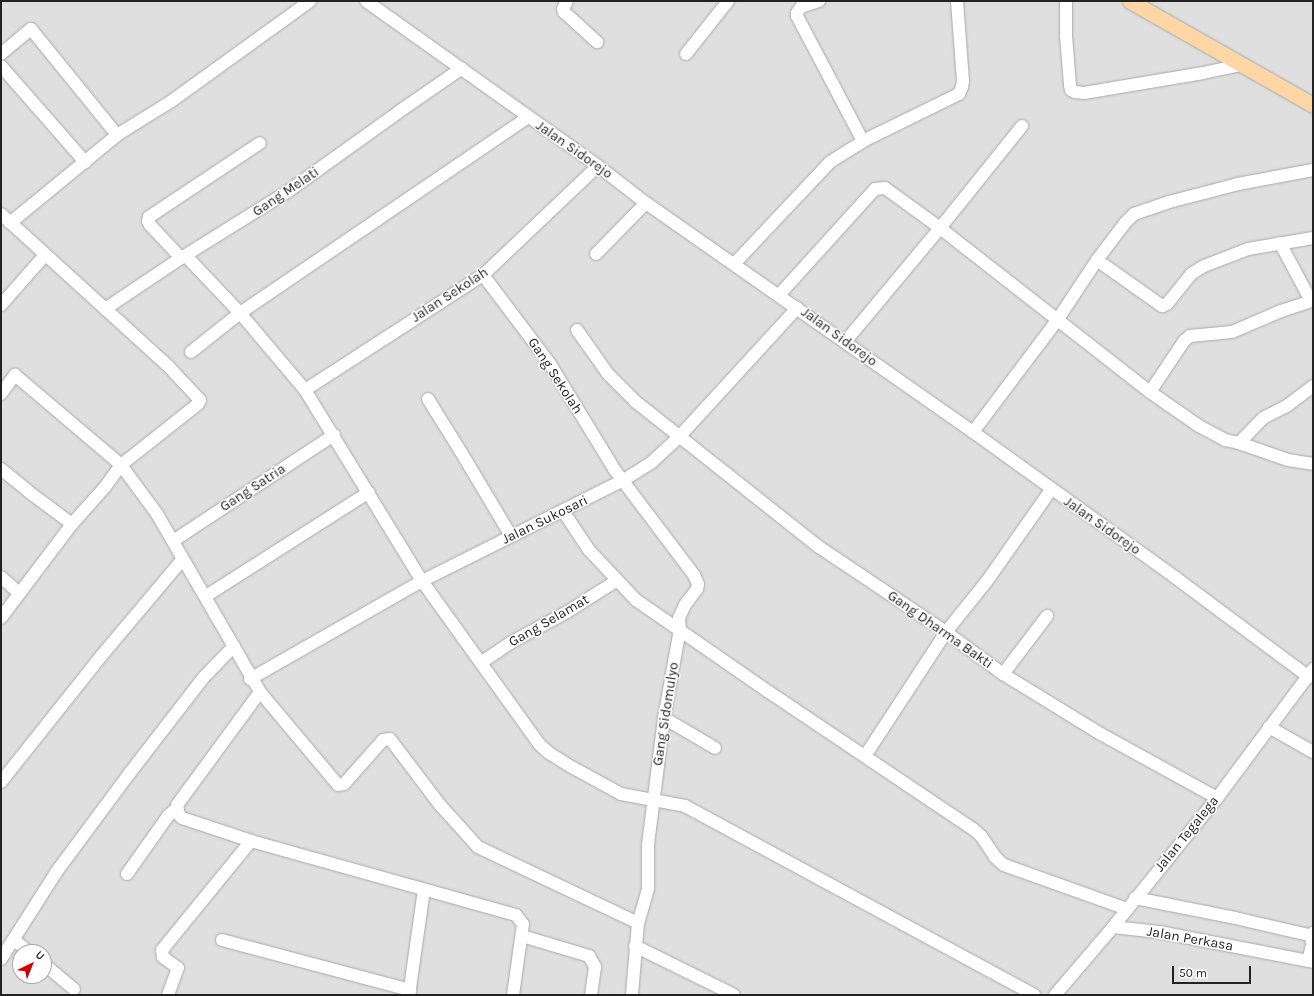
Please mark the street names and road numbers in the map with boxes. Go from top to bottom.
street label: Jalan Sidorejo [532,117,616,183]
street label: Gang Melati [250,164,322,220]
street label: Jalan Sekolah [409,264,491,326]
street label: Jalan Sidorejo [798,304,880,370]
street label: Gang Sekolah [524,335,586,417]
street label: Gang Satria [217,461,289,515]
street label: Jalan Sukosari [499,492,591,548]
street label: Jalan Sidorejo [1060,493,1144,559]
street label: Gang Dharma Bakti [884,587,996,673]
street label: Gang Selamat [506,591,592,651]
street label: Gang Sidomulyo [650,661,682,767]
street label: Jalan Tegalega [1151,793,1223,875]
street label: Jalan Perkasa [1145,923,1235,955]

